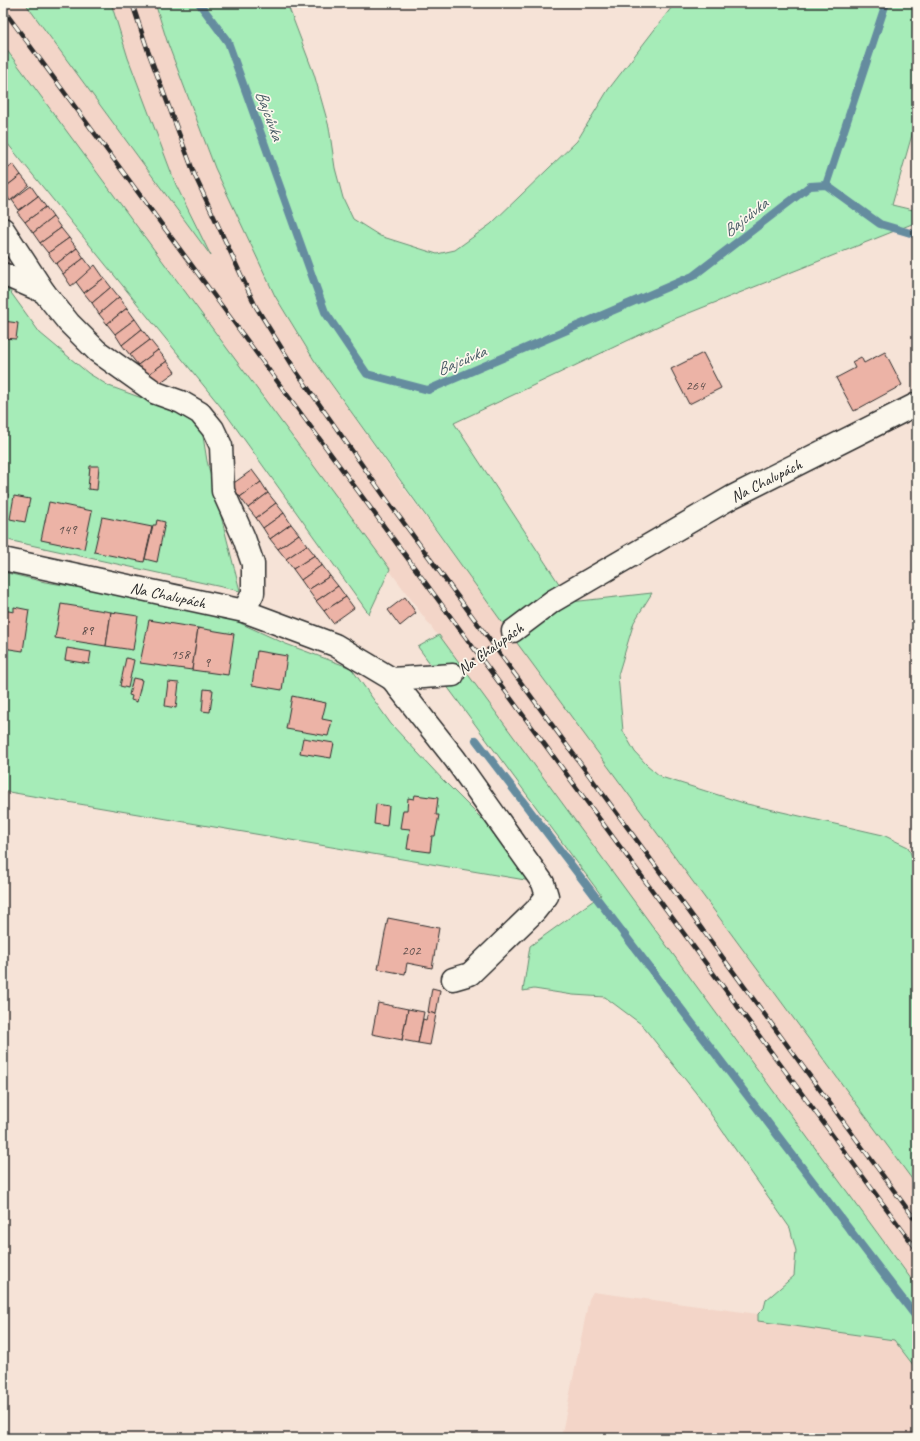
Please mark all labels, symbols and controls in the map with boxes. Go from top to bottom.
water label: Bajcůvka [251,87,289,144]
water label: Bajcůvka [719,192,773,241]
water label: Bajcůvka [433,340,490,380]
house number: 264 [686,377,706,394]
street label: Na Chalupách [728,454,806,507]
house number: 149 [58,521,78,538]
street label: Na Chalupách [128,578,208,614]
street label: Na Chalupách [454,618,528,679]
house number: 89 [81,622,95,639]
house number: 158 [171,646,191,663]
house number: 9 [204,654,212,671]
house number: 202 [402,942,422,959]

